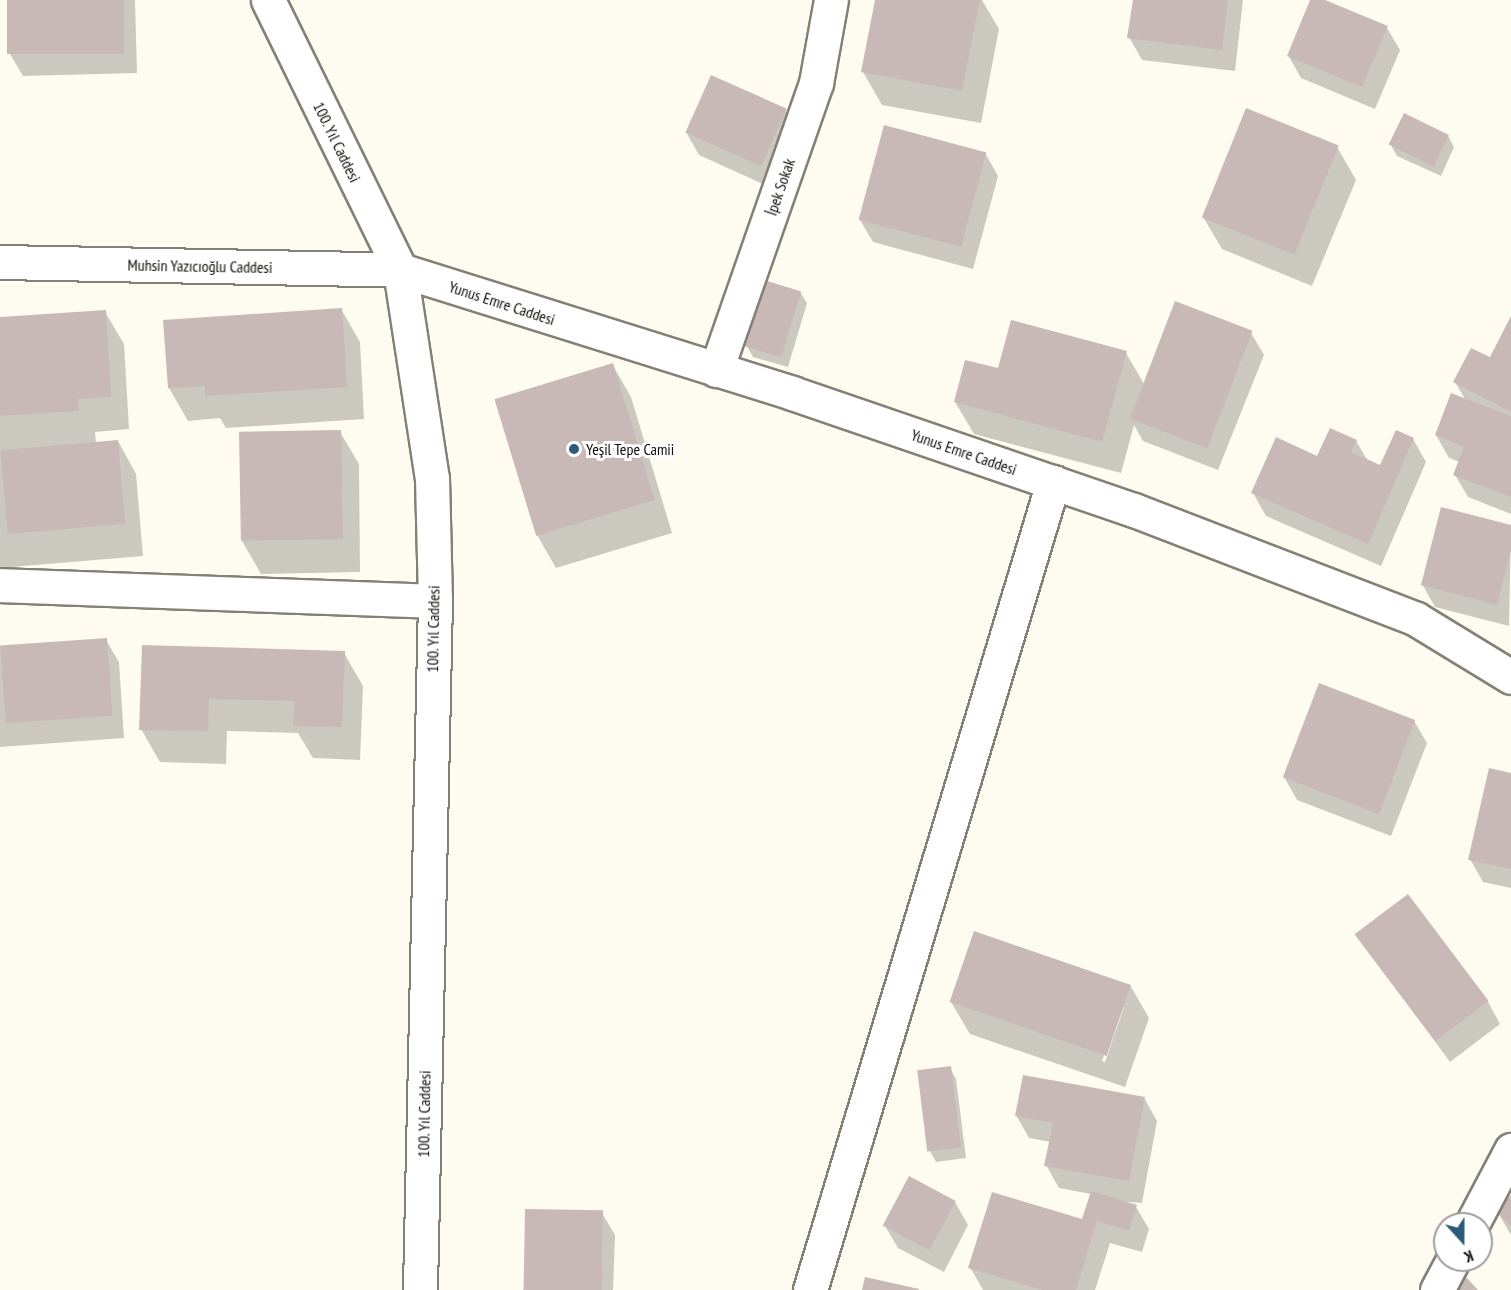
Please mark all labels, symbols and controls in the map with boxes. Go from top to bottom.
street label: 100. Yıl Caddesi [309,98,365,186]
street label: İpek Sokak [761,156,799,218]
street label: Muhsin Yazıcıoğlu Caddesi [127,255,273,277]
street label: Yunus Emre Caddesi [446,277,558,329]
street label: Yunus Emre Caddesi [909,425,1019,479]
place label: Yeşil Tepe Camii [586,439,675,459]
marker: Yeşil Tepe Camii [567,442,581,456]
street label: 100. Yıl Caddesi [423,585,443,673]
street label: 100. Yıl Caddesi [414,1070,434,1158]
north arrow [1433,1212,1493,1272]
text: K [1461,1246,1476,1268]

